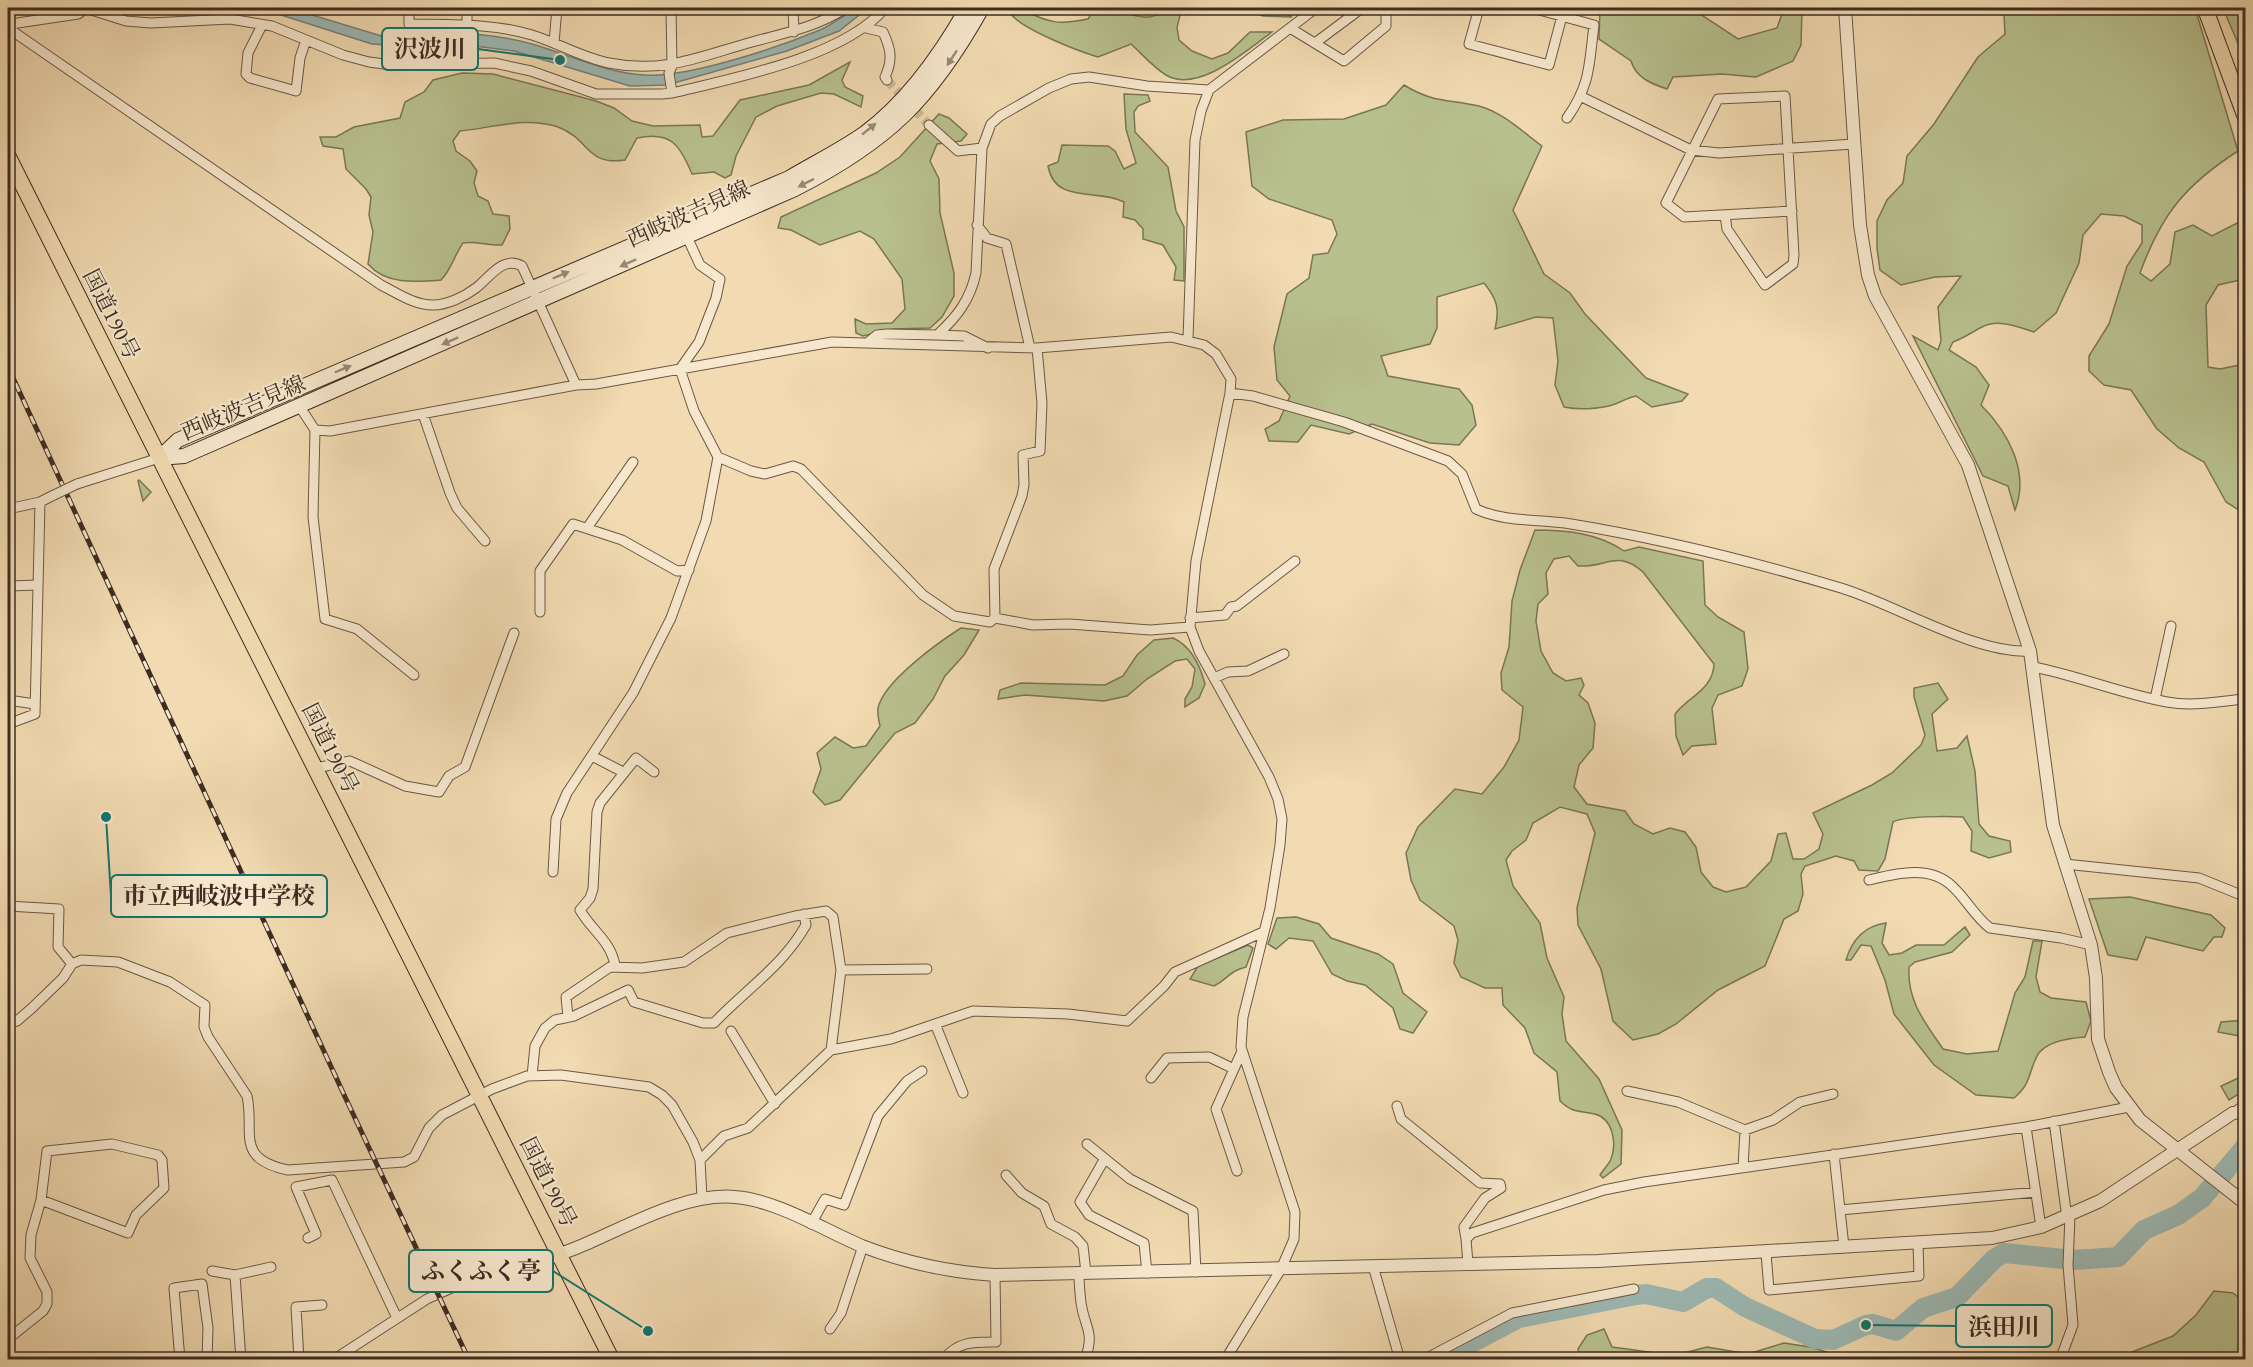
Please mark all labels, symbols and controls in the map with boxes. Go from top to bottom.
callout: 沢波川 [382,28,478,70]
text: 沢波川 [394,33,466,64]
one-way arrow [947,50,958,66]
one-way arrow [861,122,877,135]
street label: 西岐波吉見線 [622,173,754,254]
one-way arrow [798,178,815,188]
one-way arrow [620,258,637,267]
street label: 国道190号 [76,264,147,364]
one-way arrow [552,270,570,280]
one-way arrow [441,337,459,347]
one-way arrow [334,364,352,373]
street label: 西岐波吉見線 [177,368,310,447]
street label: 国道190号 [295,698,366,798]
callout: 市立西岐波中学校 [111,875,327,917]
text: 市立西岐波中学校 [123,880,315,911]
street label: 国道190号 [513,1132,584,1232]
callout: ふくふく亭 [409,1250,553,1292]
text: ふくふく亭 [421,1255,541,1286]
callout: 浜田川 [1956,1305,2052,1347]
text: 浜田川 [1968,1311,2040,1342]

